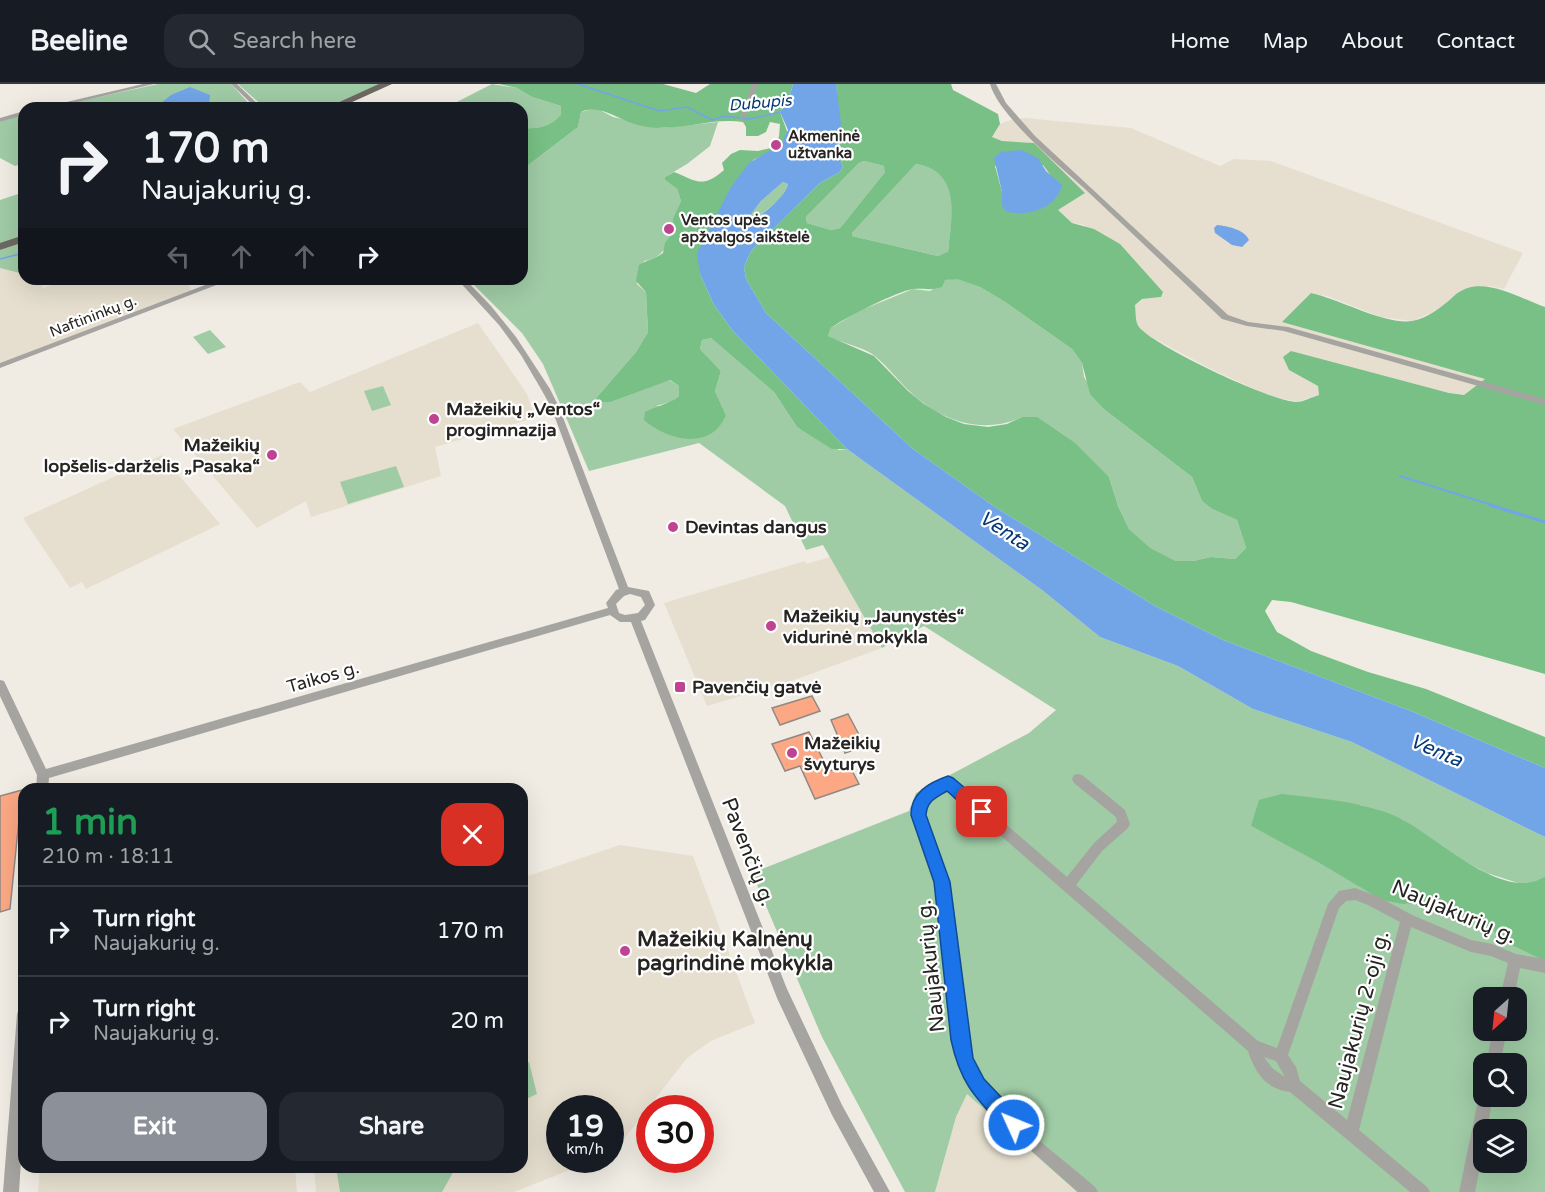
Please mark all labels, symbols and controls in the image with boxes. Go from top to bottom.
search box [164,14,584,68]
text: Beeline [30,24,128,58]
icon: search [185,25,218,58]
text: Search here [233,28,357,54]
text: Home [1170,29,1230,54]
text: Map [1263,29,1308,54]
text: About [1341,29,1403,54]
text: Contact [1436,29,1515,54]
water label: Dubupis [728,90,794,116]
text: 170 m [141,123,270,174]
icon: right [42,126,120,204]
place label: Akmeninė užtvanka [788,127,861,162]
marker: Akmeninė užtvanka [769,138,783,152]
text: Naujakurių g. [141,174,312,207]
place label: Ventos upės apžvalgos aikštelė [681,211,810,247]
marker: Ventos upės apžvalgos aikštelė [662,222,676,236]
icon: left [162,240,195,273]
icon: ahead [225,240,258,273]
icon: ahead [288,240,321,273]
icon: right [351,240,384,273]
street label: Naftininkų g. [47,291,139,341]
place label: Mažeikių „Ventos“ progimnazija [446,398,601,441]
marker: Mažeikių „Ventos“ progimnazija [427,412,441,426]
place label: Mažeikių lopšelis-darželis „Pasaka“ [44,434,260,477]
marker: Mažeikių lopšelis-darželis „Pasaka“ [265,448,279,462]
water label: Venta [974,506,1034,556]
place label: Devintas dangus [685,516,827,538]
marker: Devintas dangus [666,520,680,534]
place label: Mažeikių „Jaunystės“ vidurinė mokykla [783,605,965,648]
marker: Mažeikių „Jaunystės“ vidurinė mokykla [764,619,778,633]
street label: Taikos g. [284,656,362,698]
place label: Pavenčių gatvė [692,676,822,698]
marker: Pavenčių gatvė [673,680,687,694]
water label: Venta [1406,729,1467,773]
place label: Mažeikių švyturys [804,732,880,775]
marker: Mažeikių švyturys [785,746,799,760]
pin [956,786,1007,837]
street label: Pavenčių g. [716,794,780,910]
icon: arrive [965,795,998,828]
text: 1 min [42,801,138,844]
button: close [441,803,504,866]
text: 210 m · 18:11 [42,845,174,869]
street label: Naujakurių g. [1388,875,1520,949]
street label: Naujakurių g. [912,899,950,1033]
text: Turn right [93,906,195,932]
icon: right [42,915,75,948]
text: 170 m [437,918,504,944]
place label: Mažeikių Kalnėnų pagrindinė mokykla [637,927,833,976]
street label: Naujakurių 2-oji g. [1323,928,1395,1112]
text: Naujakurių g. [93,932,220,956]
marker: Mažeikių Kalnėnų pagrindinė mokykla [618,944,632,958]
north arrow [1473,987,1527,1041]
map controls [1473,987,1527,1173]
text: Turn right [93,996,195,1022]
icon: right [42,1005,75,1038]
text: 20 m [450,1008,504,1034]
text: Naujakurių g. [93,1022,220,1046]
button: search [1473,1053,1527,1107]
button: Exit [42,1092,267,1161]
button: Share [279,1092,504,1161]
position arrow [982,1093,1046,1157]
speed limit sign: 30 [636,1095,714,1173]
text: 19 [566,1108,604,1145]
button: layers [1473,1119,1527,1173]
text: km/h [566,1140,604,1158]

